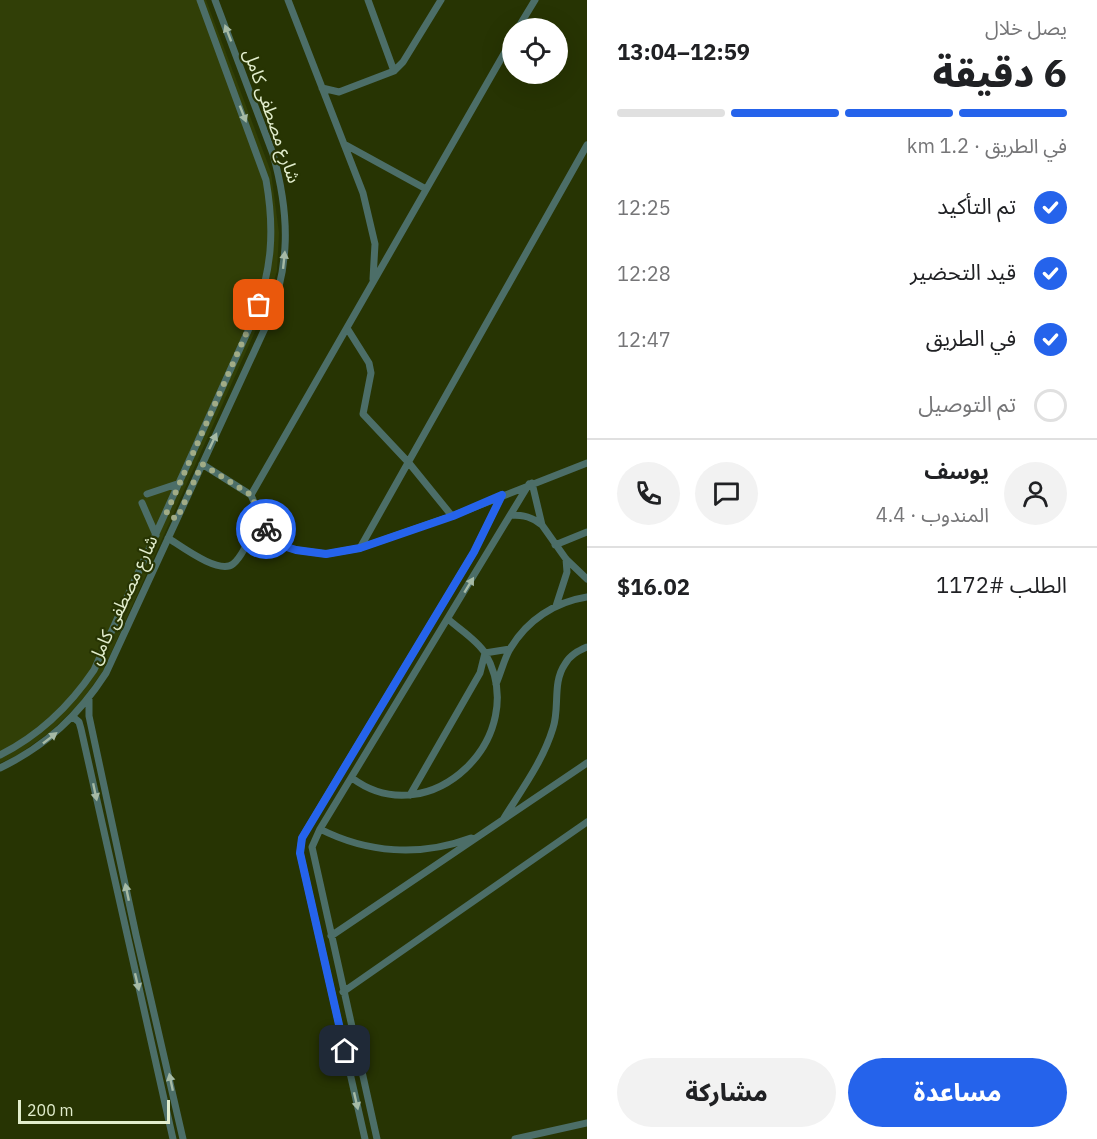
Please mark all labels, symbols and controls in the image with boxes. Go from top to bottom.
text: يصل خلال [985,14,1067,41]
map controls [502,18,568,84]
button: locate [502,18,568,84]
one-way arrow [222,24,232,42]
text: 12:59–13:04 [617,37,750,66]
street label: شارع مصطفى كامل [236,46,306,187]
text: 6 دقيقة [933,47,1067,98]
one-way arrow [238,105,248,123]
text: في الطريق · 1.2 km [907,132,1067,159]
text: تم التأكيد [937,191,1016,220]
icon: check [1034,191,1067,224]
text: 12:25 [617,194,671,221]
one-way arrow [280,251,289,270]
text: قيد التحضير [910,257,1016,286]
icon: check [1034,257,1067,290]
text: 12:28 [617,260,671,287]
pin [233,279,284,330]
icon: bag [242,288,275,321]
text: في الطريق [926,323,1016,352]
icon: check [1034,323,1067,356]
text: 12:47 [617,326,671,353]
text: تم التوصيل [918,389,1016,418]
one-way arrow [208,432,217,449]
text: يوسف [924,456,989,485]
button: phone [617,462,680,525]
button: chat [695,462,758,525]
button: person [1004,462,1067,525]
courier [236,499,296,559]
text: المندوب · 4.4 [876,501,989,528]
icon: bike [250,513,283,546]
street label: شارع مصطفى كامل [82,531,165,669]
text: الطلب #1172 [936,570,1067,599]
text: $16.02 [617,572,690,601]
one-way arrow [463,577,474,593]
one-way arrow [42,731,58,744]
one-way arrow [91,782,100,801]
one-way arrow [122,882,131,901]
one-way arrow [133,973,143,991]
pin [319,1025,370,1076]
icon: home [328,1034,361,1067]
button: مشاركة [617,1058,836,1127]
button: مساعدة [848,1058,1067,1127]
one-way arrow [166,1072,175,1091]
one-way arrow [352,1092,362,1111]
scale bar [18,1097,170,1124]
text: 200 m [27,1100,74,1120]

